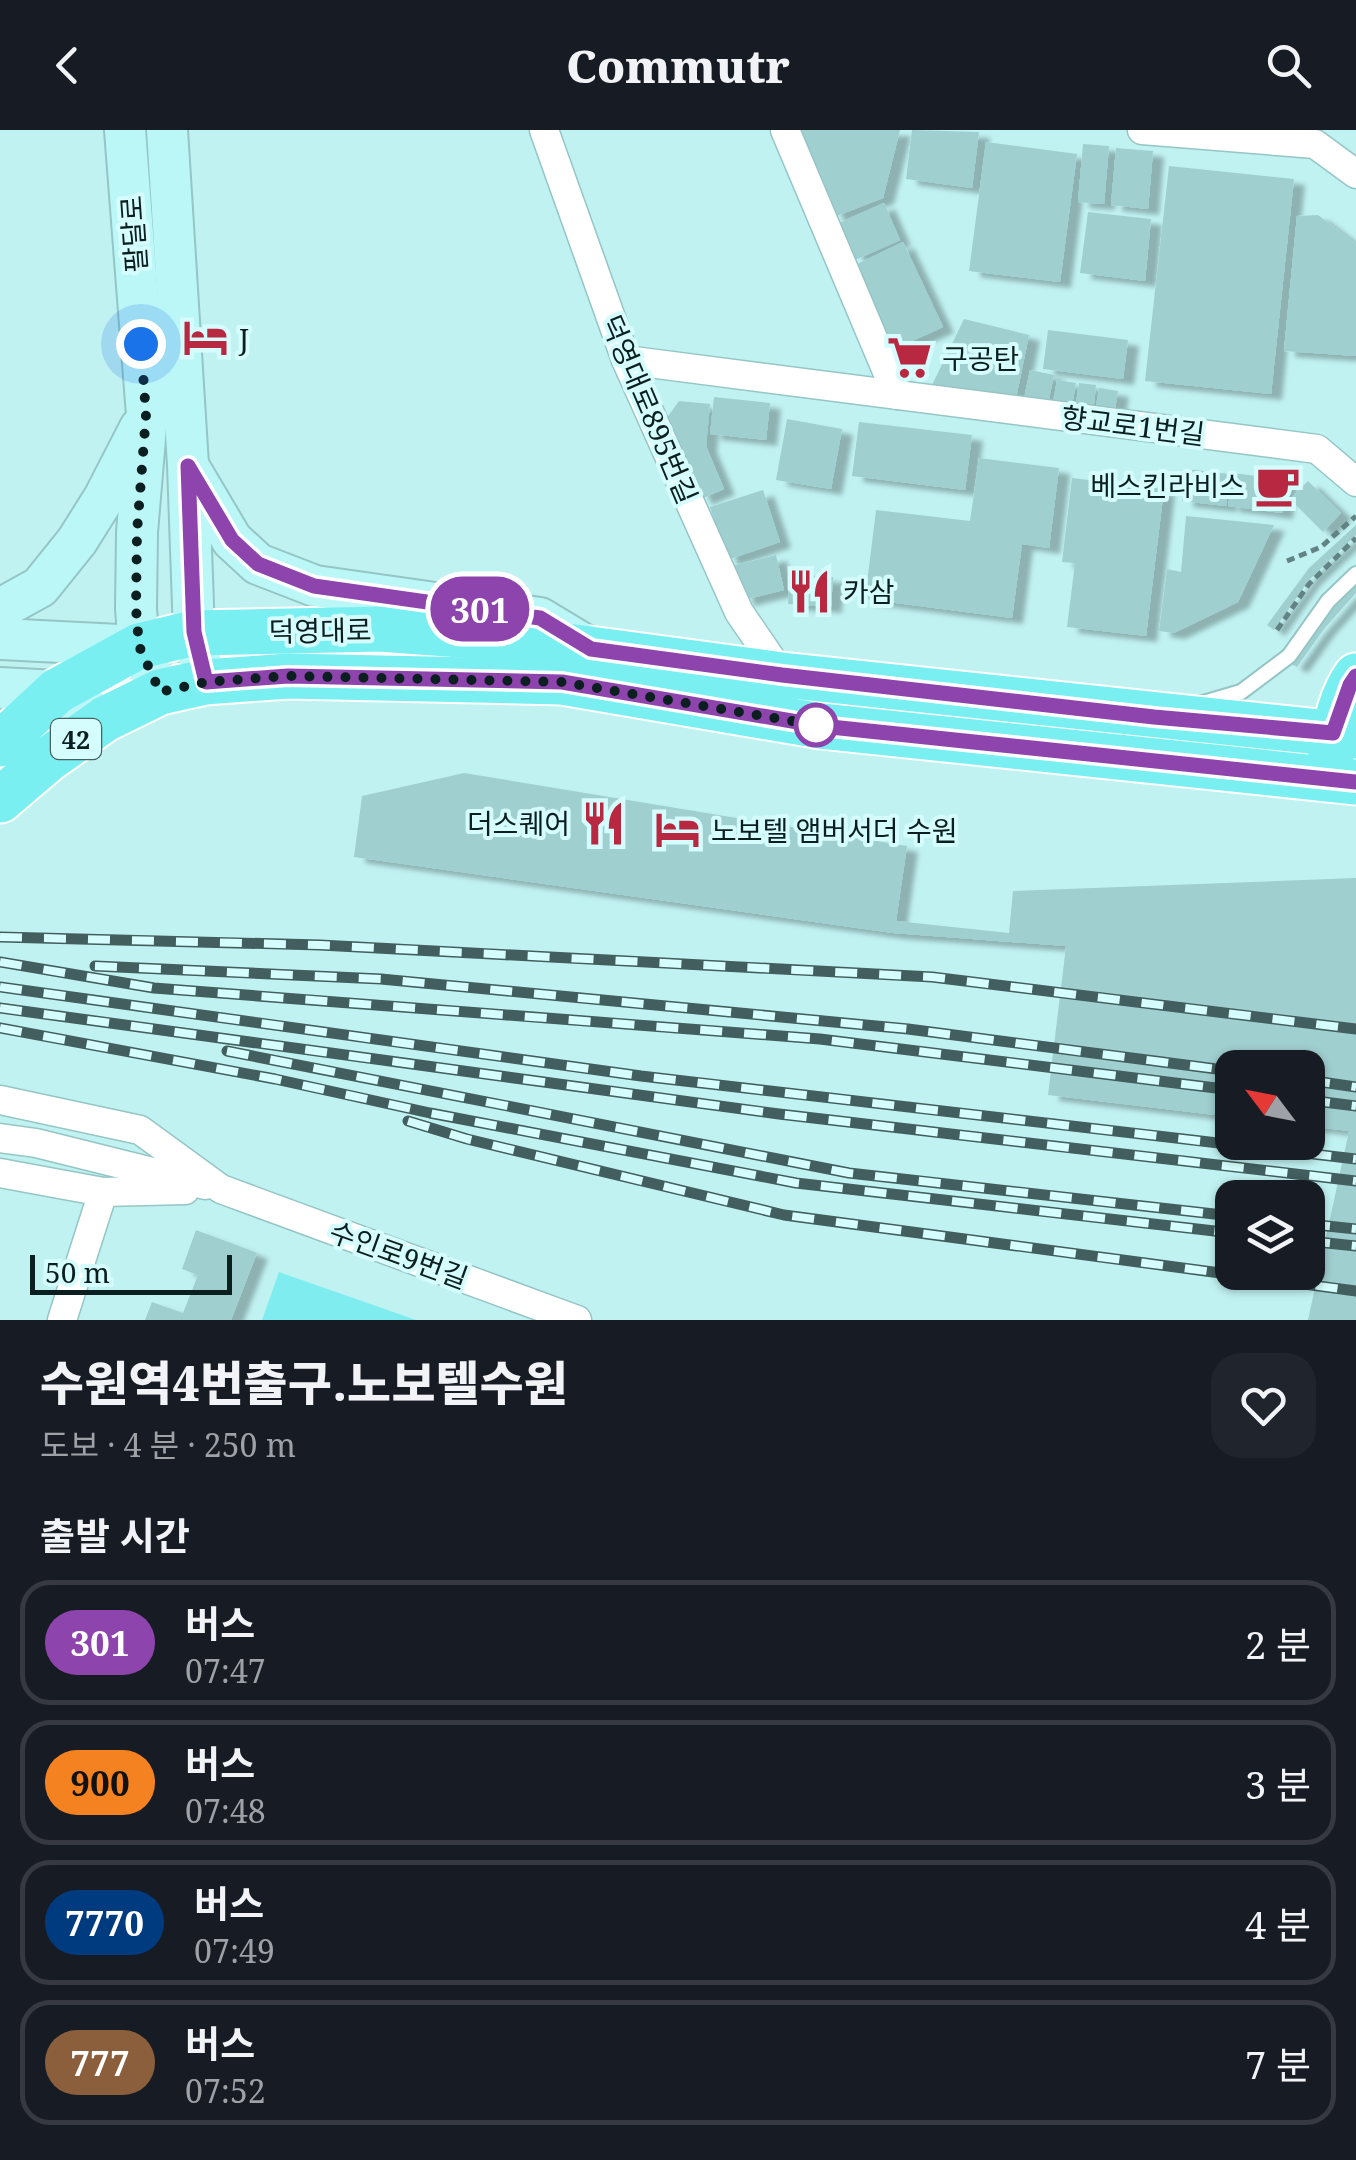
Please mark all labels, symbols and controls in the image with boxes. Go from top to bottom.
text: Commutr [566,35,790,96]
icon: back [40,38,95,93]
icon: search [1261,38,1316,93]
street label: 팔달로 [111,194,155,274]
street label: 덕영대로895번길 [593,309,707,509]
hotel icon: J [182,314,230,362]
your location [116,319,166,369]
place label: J [238,319,249,357]
supermarket icon: 구공탄 [885,334,933,382]
place label: 구공탄 [942,339,1019,377]
street label: 향교로1번길 [1059,397,1207,453]
cafe icon: 베스킨라비스 [1254,461,1302,509]
place label: 베스킨라비스 [1090,466,1245,504]
restaurant icon: 카삼 [786,567,834,615]
place label: 카삼 [843,572,895,610]
line badge: 301 [422,576,538,642]
text: 301 [450,586,510,633]
street label: 덕영대로 [268,610,372,650]
unlabelled marker [795,704,837,746]
road number: 42 [51,719,101,759]
restaurant icon: 더스퀘어 [579,799,627,847]
place label: 더스퀘어 [467,804,570,842]
hotel icon: 노보텔 앰버서더 수원 [654,806,702,854]
place label: 노보텔 앰버서더 수원 [711,811,957,849]
north arrow [1215,1050,1325,1160]
map controls [1215,1050,1325,1290]
button: layers [1215,1180,1325,1290]
street label: 수인로9번길 [325,1211,473,1297]
scale bar [30,1250,232,1294]
text: 50 m [45,1253,110,1291]
text: 수원역4번출구.노보텔수원 [40,1350,568,1415]
button: heart [1211,1353,1316,1458]
text: 도보 · 4 분 · 250 m [40,1423,296,1466]
text: 출발 시간 [40,1509,190,1561]
text: 버스 [185,1597,255,1649]
text: 2 분 [1245,1618,1311,1670]
text: 301 [70,1619,130,1666]
text: 07:47 [185,1649,266,1692]
text: 버스 [185,1737,255,1789]
text: 3 분 [1245,1758,1311,1810]
text: 900 [70,1759,130,1806]
text: 07:48 [185,1789,266,1832]
text: 버스 [194,1877,264,1929]
text: 4 분 [1245,1898,1311,1950]
text: 7770 [65,1899,144,1946]
text: 07:49 [194,1929,275,1972]
text: 버스 [185,2017,255,2069]
text: 7 분 [1245,2038,1311,2090]
text: 777 [70,2039,130,2086]
text: 07:52 [185,2069,266,2112]

